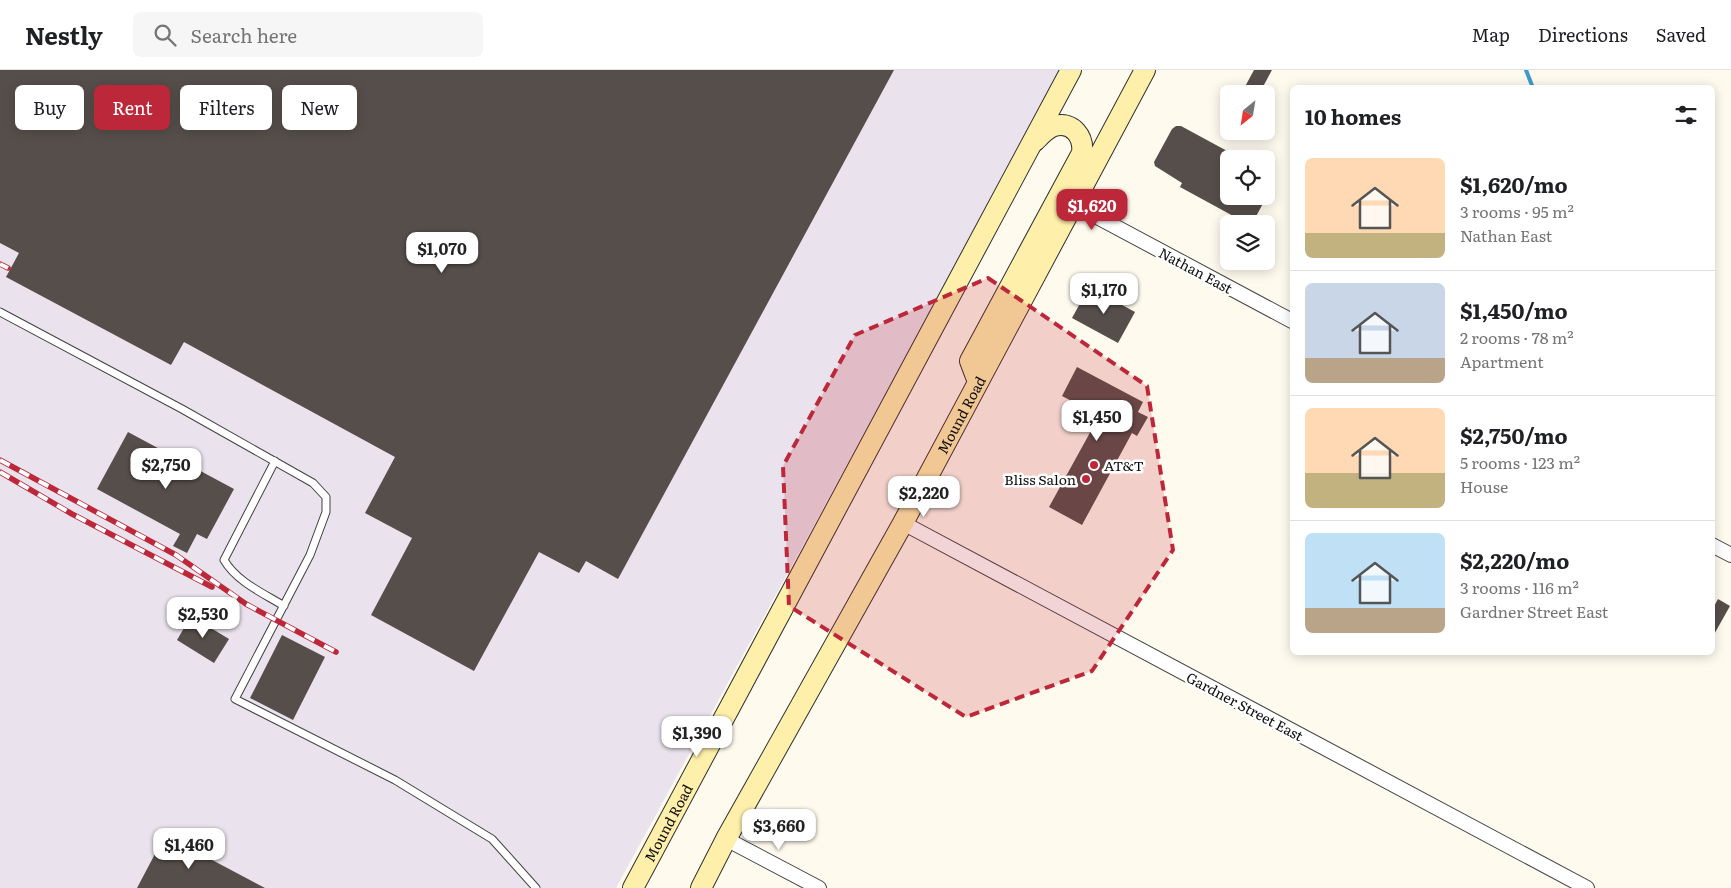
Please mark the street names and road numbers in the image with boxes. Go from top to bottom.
street label: Nathan East [1156,242,1237,298]
street label: Mound Road [932,372,990,457]
street label: Gardner Street East [1183,667,1307,745]
street label: Mound Road [639,780,697,865]

